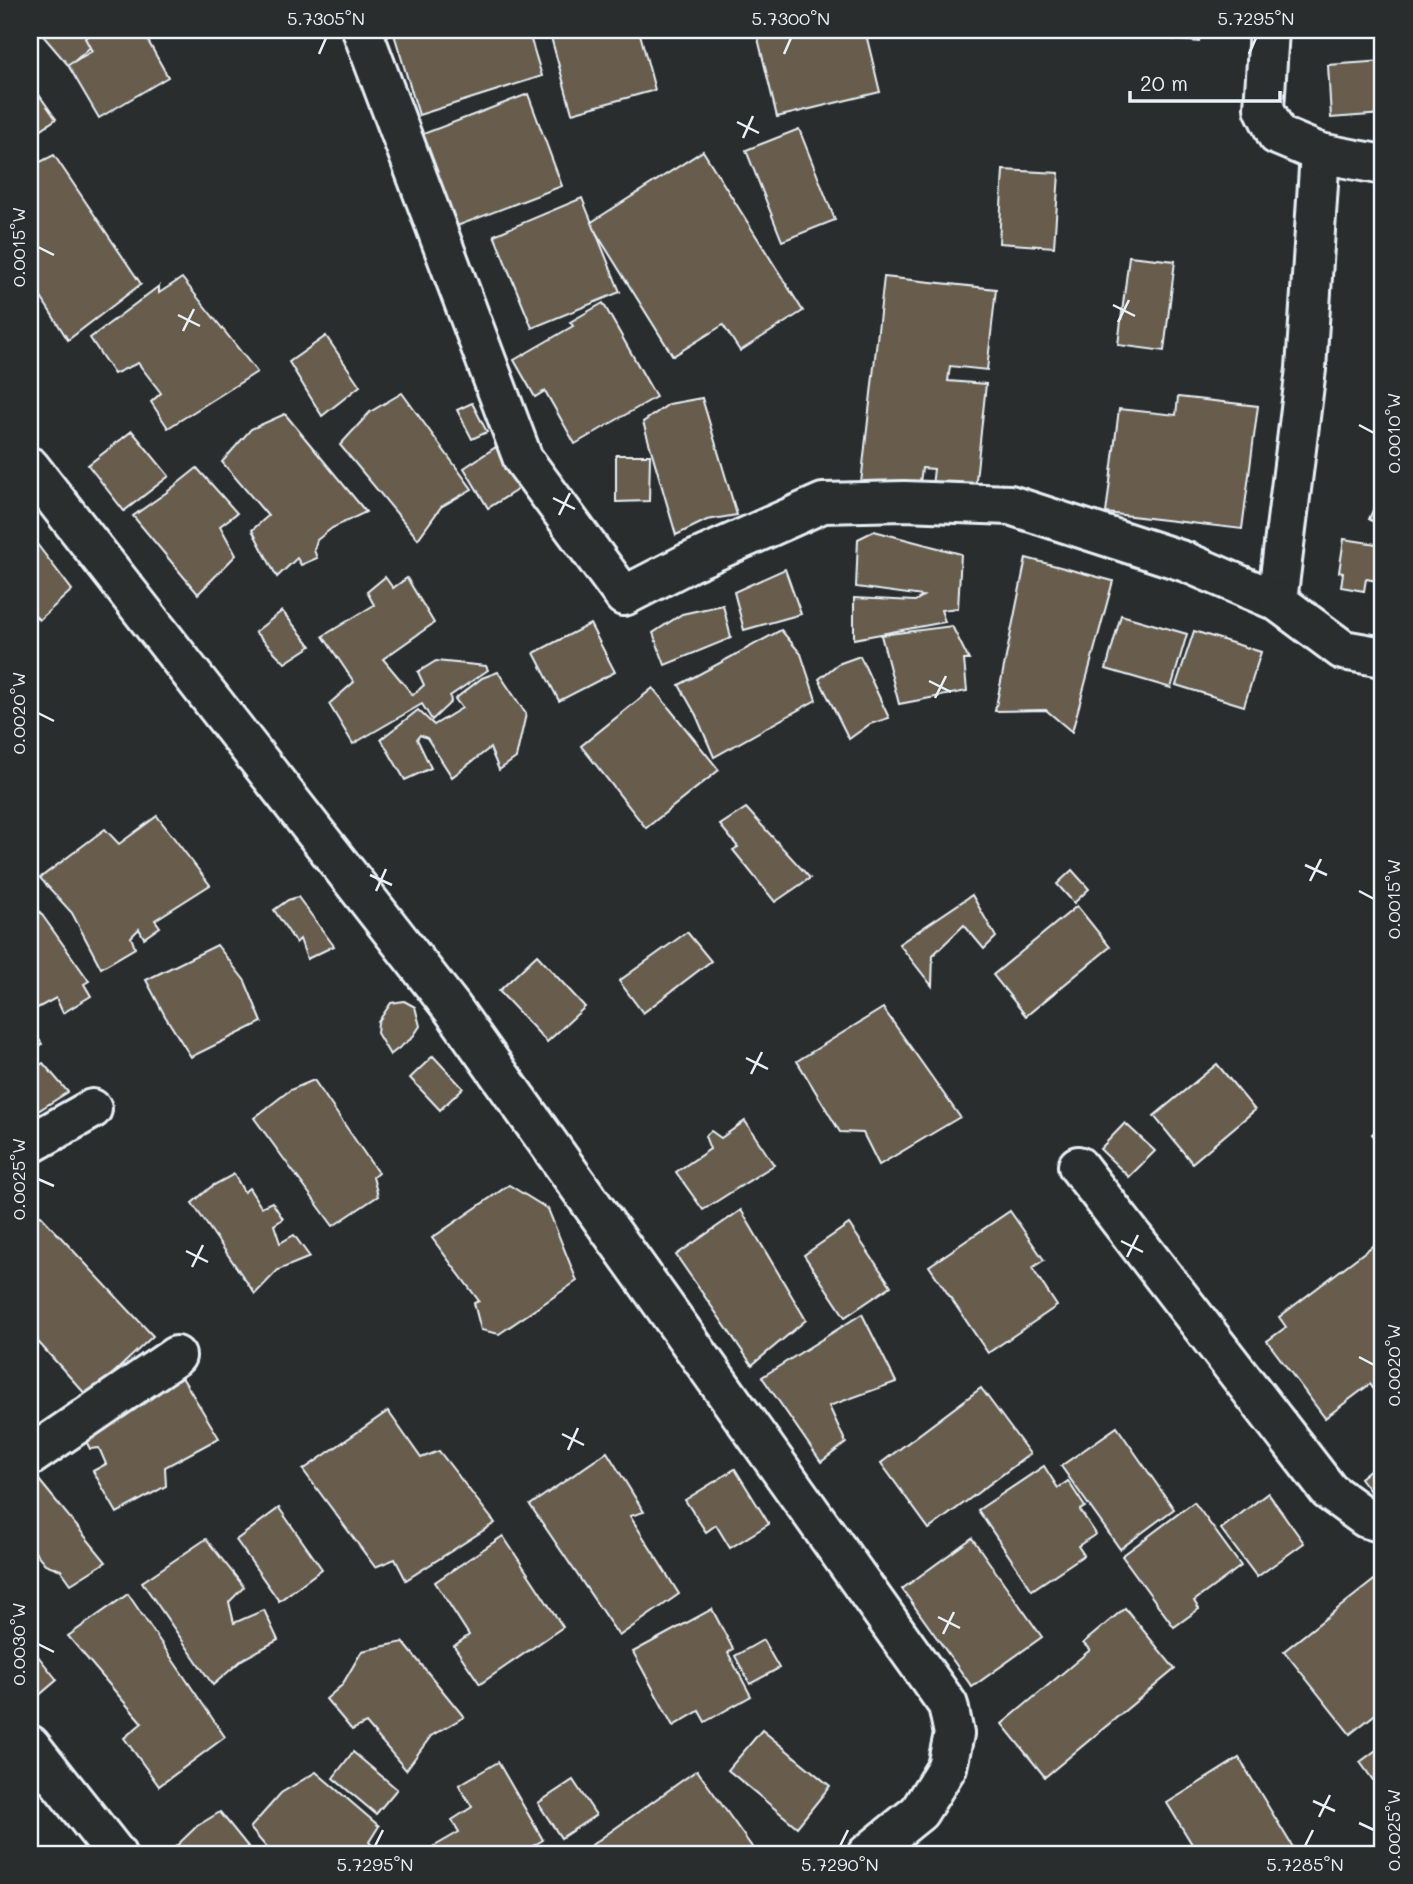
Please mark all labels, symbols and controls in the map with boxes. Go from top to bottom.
text: 5.7305°N [287,6,365,30]
text: 5.7300°N [752,6,830,30]
text: 5.7295°N [1217,6,1295,30]
scale bar [1130,60,1280,104]
text: 20 m [1140,69,1188,96]
text: 0.0015°W [6,207,30,287]
text: 0.0010°W [1381,393,1405,473]
text: 0.0020°W [6,672,30,754]
text: 0.0015°W [1381,859,1405,939]
text: 0.0025°W [6,1138,30,1220]
text: 0.0020°W [1381,1324,1405,1406]
text: 0.0030°W [6,1602,30,1686]
text: 0.0025°W [1381,1789,1405,1871]
text: 5.7295°N [336,1852,414,1876]
text: 5.7290°N [801,1852,879,1876]
text: 5.7285°N [1266,1852,1344,1876]

